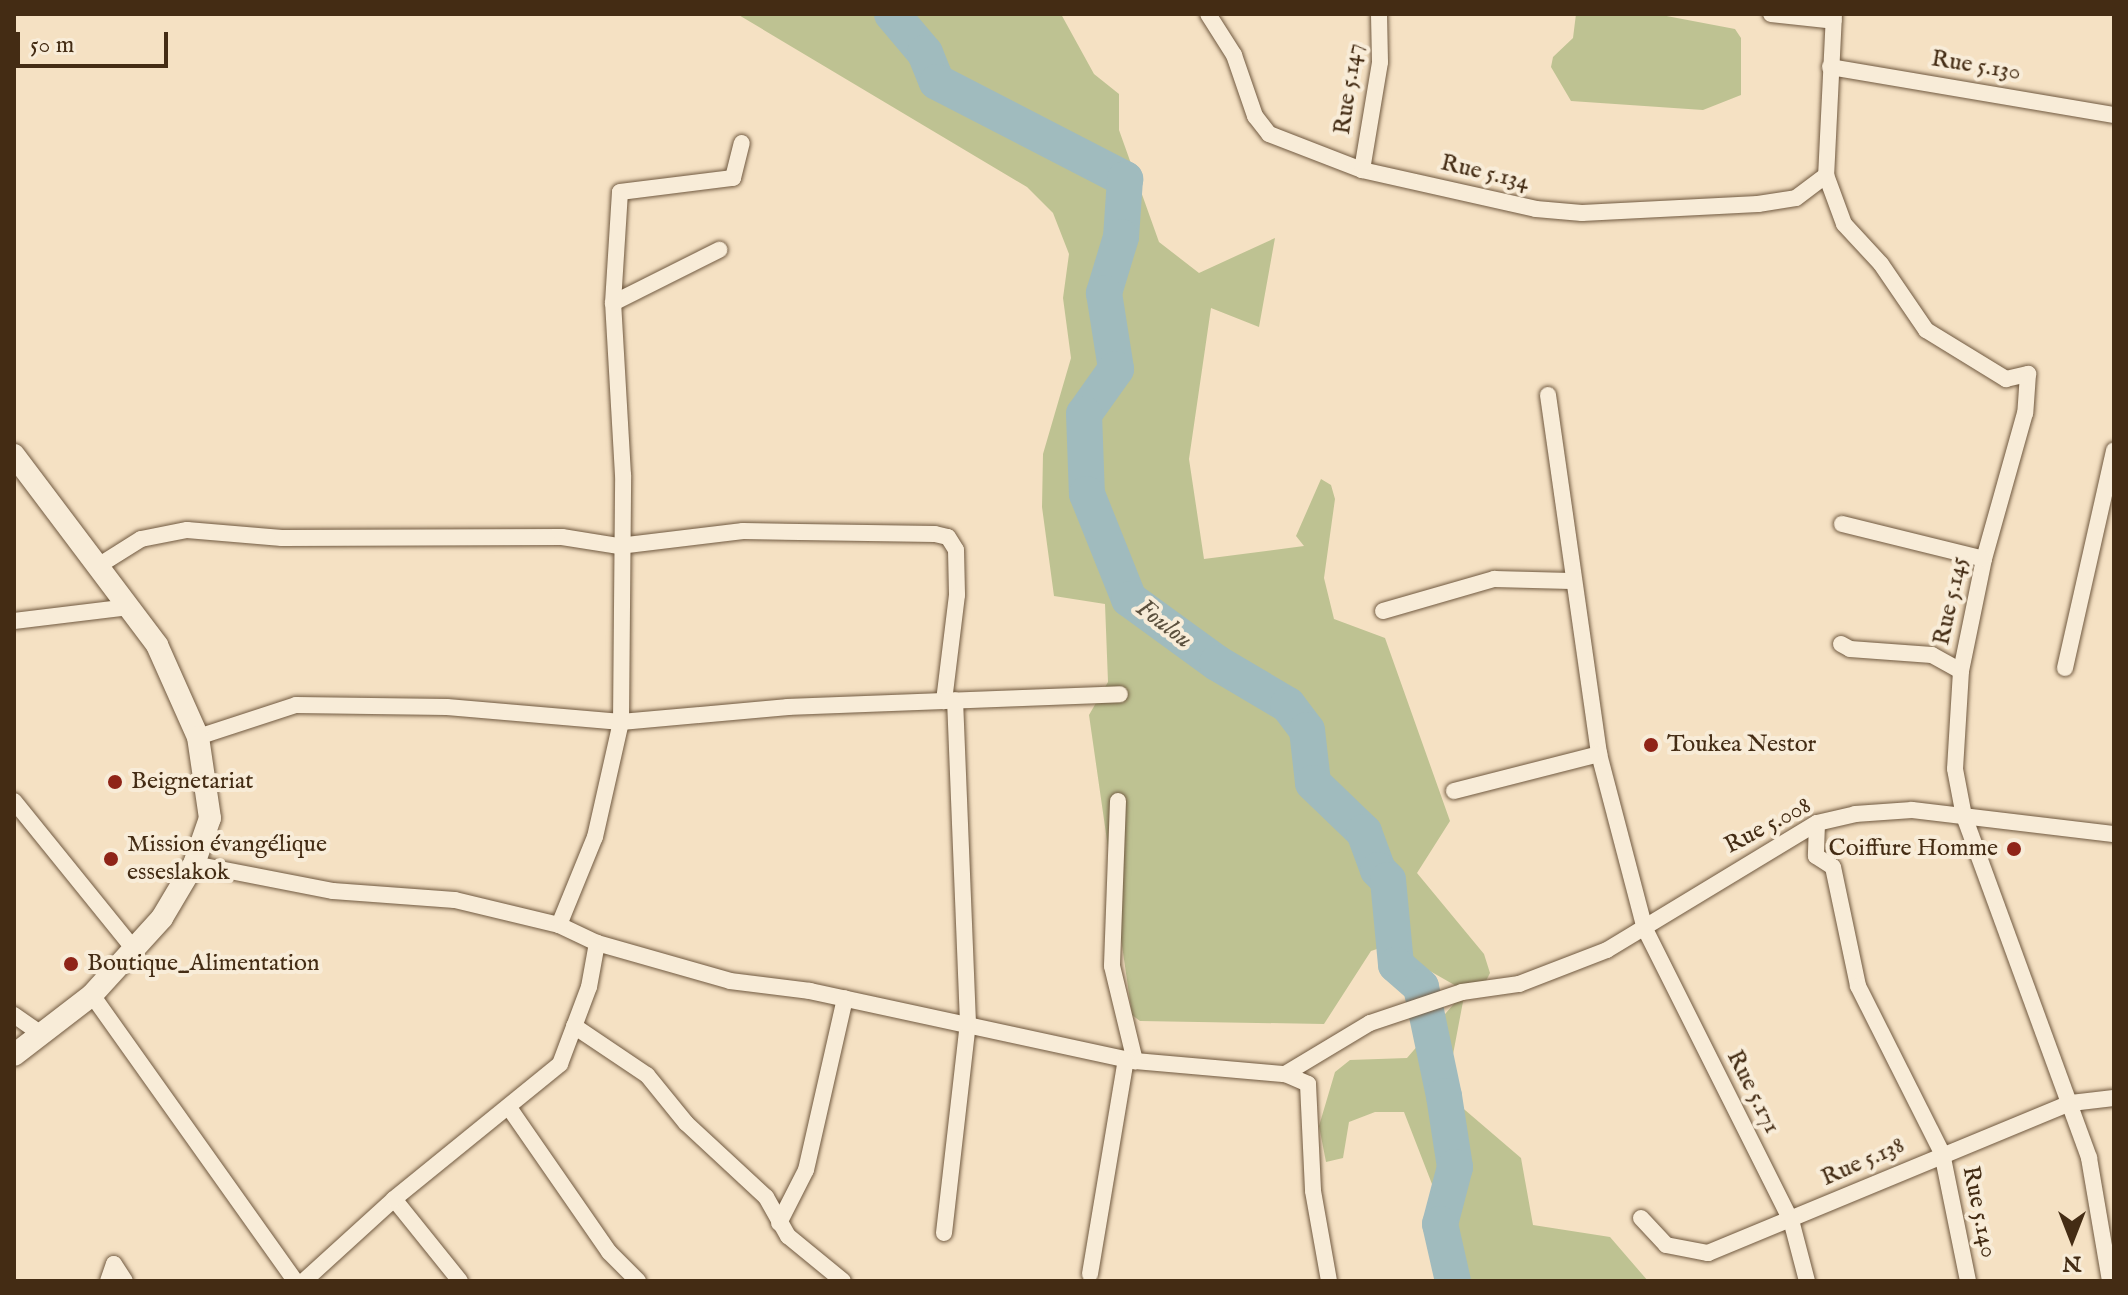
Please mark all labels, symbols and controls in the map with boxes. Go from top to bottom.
scale bar [20,16,172,66]
text: 50 m [30,30,74,61]
street label: Rue 5.147 [1328,42,1370,136]
street label: Rue 5.130 [1929,45,2023,87]
street label: Rue 5.134 [1438,149,1532,197]
street label: Rue 5.145 [1928,554,1974,648]
water label: Foulou [1130,593,1198,655]
place label: Toukea Nestor [1667,731,1816,759]
marker: Toukea Nestor [1642,736,1660,754]
place label: Beignetariat [131,768,254,796]
marker: Beignetariat [106,773,124,791]
street label: Rue 5.008 [1720,791,1816,861]
place label: Mission évangélique esseslakok [127,831,327,887]
place label: Coiffure Homme [1829,835,1998,863]
marker: Coiffure Homme [2005,840,2023,858]
marker: Mission évangélique esseslakok [102,850,120,868]
place label: Boutique_Alimentation [87,950,320,978]
marker: Boutique_Alimentation [62,955,80,973]
street label: Rue 5.171 [1720,1045,1786,1139]
street label: Rue 5.138 [1817,1131,1909,1193]
street label: Rue 5.140 [1955,1163,2003,1261]
north arrow [2032,1199,2112,1279]
text: N [2062,1249,2082,1277]

